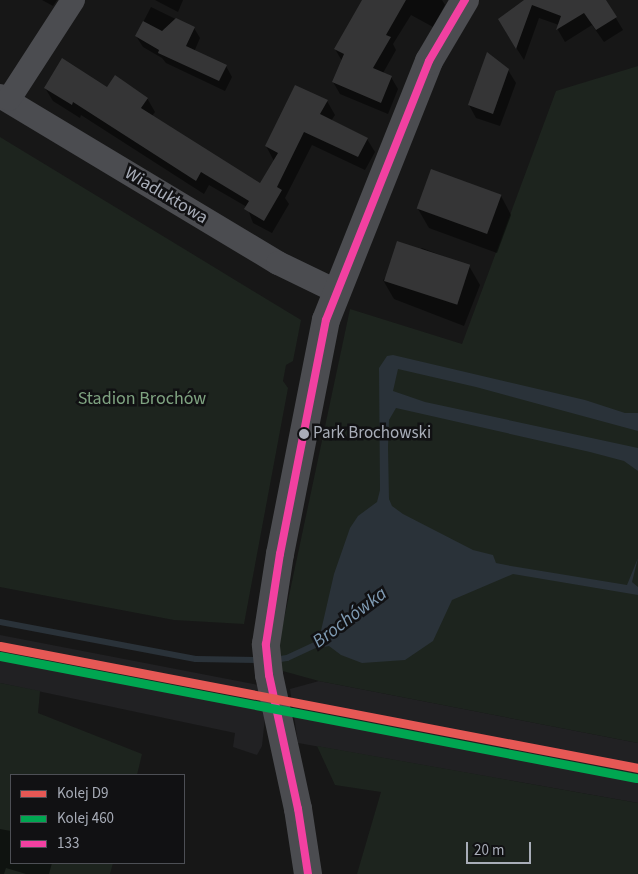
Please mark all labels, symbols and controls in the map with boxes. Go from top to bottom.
street label: Wiaduktowa [120,163,212,229]
park label: Stadion Brochów [78,388,206,410]
place label: Park Brochowski [313,424,431,444]
marker: Park Brochowski [299,429,309,439]
water label: Brochówka [308,583,392,653]
legend [10,774,185,864]
text: Kolej D9 [57,783,108,804]
text: Kolej 460 [57,808,114,829]
scale bar [468,832,533,864]
text: 133 [57,833,79,854]
text: 20 m [474,840,504,861]

